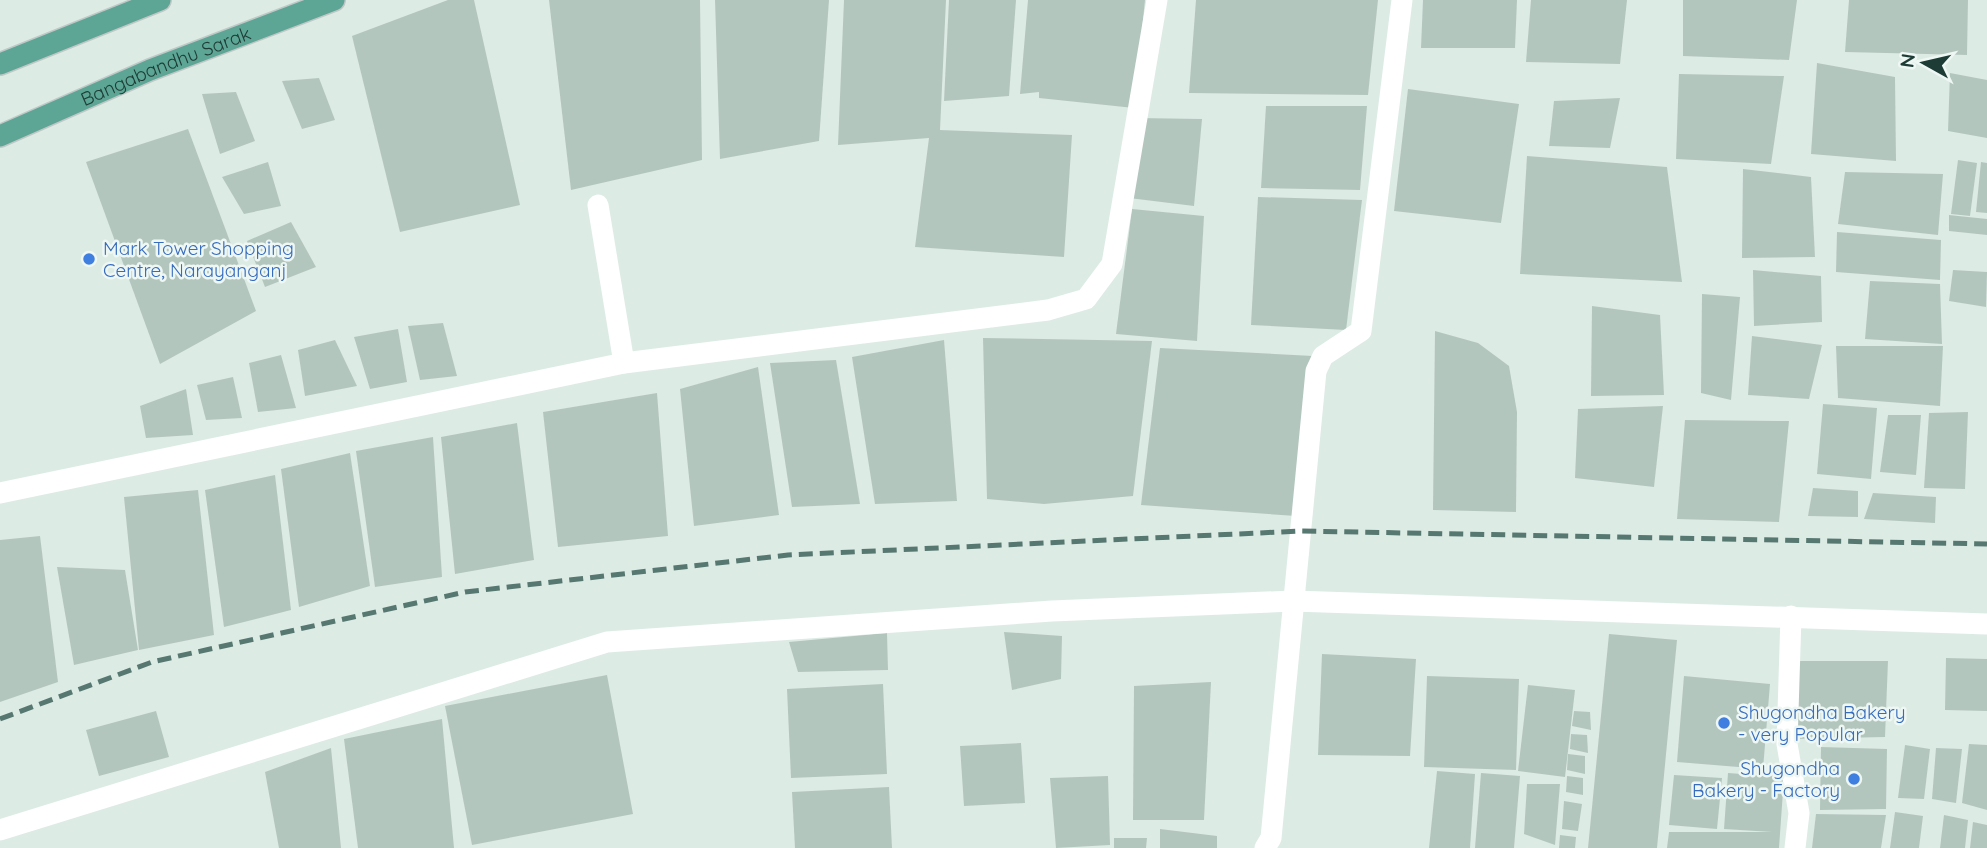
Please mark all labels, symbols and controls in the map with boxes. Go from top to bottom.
street label: Bangabandhu Sarak [77,21,254,111]
north arrow [1889,28,1959,98]
text: N [1894,52,1920,69]
place label: Mark Tower Shopping Centre, Narayanganj [103,236,294,282]
marker: Mark Tower Shopping Centre, Narayanganj [81,251,97,267]
place label: Shugondha Bakery - very Popular [1738,700,1906,746]
marker: Shugondha Bakery - very Popular [1716,715,1732,731]
place label: Shugondha Bakery - Factory [1692,756,1840,802]
marker: Shugondha Bakery - Factory [1846,771,1862,787]

